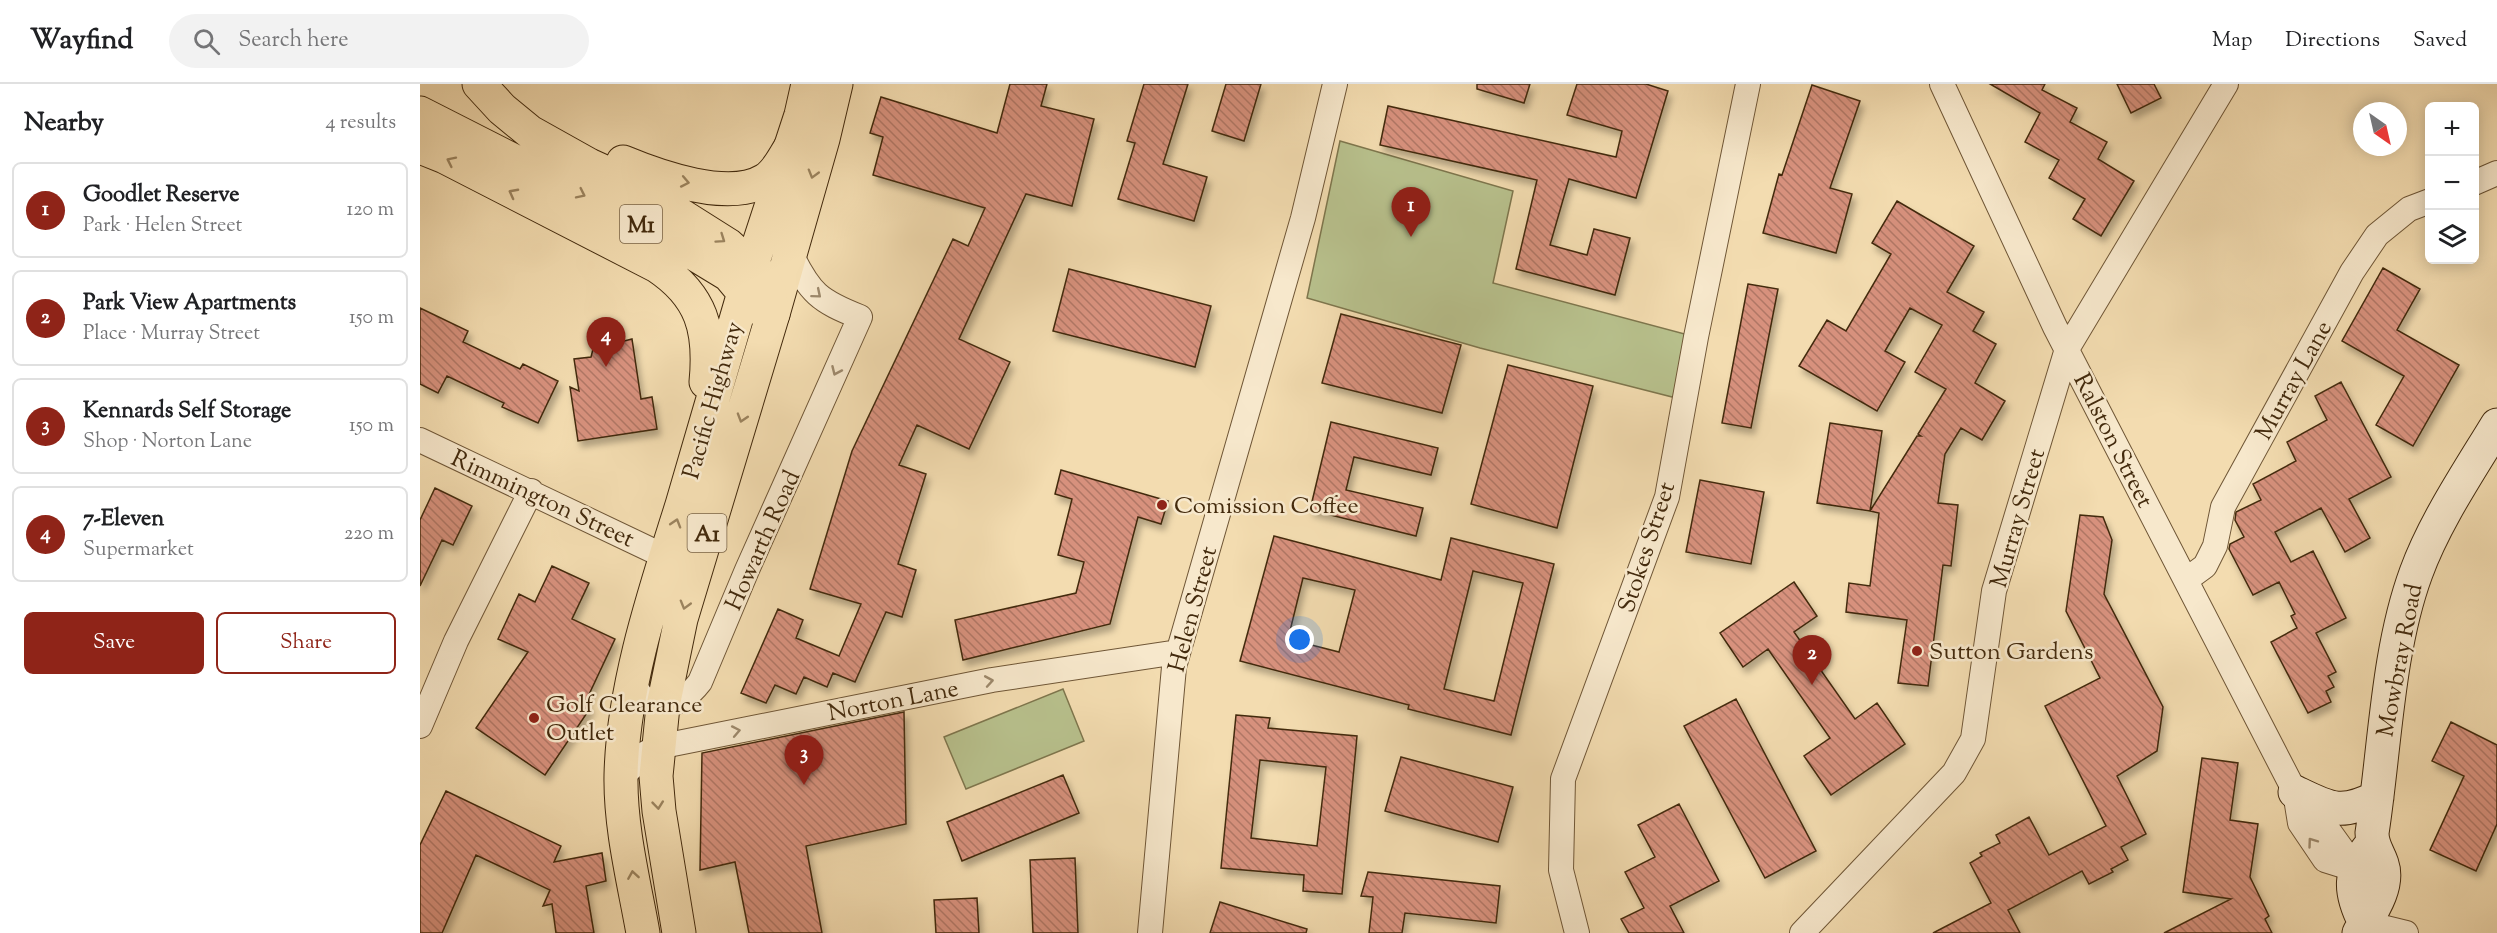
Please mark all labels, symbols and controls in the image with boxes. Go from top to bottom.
search box [169,14,589,68]
text: Wayfind [30,21,133,61]
icon: search [190,25,223,58]
text: Search here [238,25,349,57]
text: Map [2212,26,2252,56]
text: Directions [2285,26,2380,56]
text: Saved [2413,26,2467,56]
north arrow [2353,102,2407,156]
map controls [2425,102,2479,264]
button: + [2425,102,2479,156]
text: Nearby [24,105,104,142]
text: 4 results [325,109,396,138]
one-way arrow [446,156,457,168]
button: − [2425,156,2479,210]
one-way arrow [808,168,820,179]
one-way arrow [680,175,690,188]
text: Goodlet Reserve [83,180,239,212]
one-way arrow [575,187,586,198]
pin: 1 [1392,188,1430,237]
one-way arrow [509,189,519,200]
text: 1 [42,196,49,225]
text: 120 m [346,196,394,225]
road number: M1 [620,205,662,243]
button: layers [2425,210,2479,264]
text: Park · Helen Street [83,212,242,241]
one-way arrow [714,232,725,243]
one-way arrow [810,287,821,298]
text: Park View Apartments [83,288,296,320]
text: 2 [41,304,50,333]
text: 150 m [349,304,394,333]
street label: Murray Lane [2248,315,2342,447]
pin: 4 [586,318,626,367]
street label: Pacific Highway [675,318,753,483]
text: Place · Murray Street [83,320,260,349]
one-way arrow [832,365,844,376]
street label: Ralston Street [2064,368,2161,514]
text: Kennards Self Storage [83,396,291,428]
text: 3 [41,412,50,441]
text: 150 m [349,412,394,441]
one-way arrow [737,412,749,423]
text: Shop · Norton Lane [83,428,252,457]
street label: Rimmington Street [445,442,639,557]
street label: Murray Street [1983,445,2055,592]
street label: Howarth Road [718,465,810,616]
street label: Stokes Street [1611,478,1685,617]
place label: Comission Coffee [1174,490,1359,524]
marker: Comission Coffee [1155,498,1169,512]
text: 7-Eleven [83,504,164,536]
road number: A1 [688,514,726,552]
one-way arrow [669,518,681,529]
text: 4 [40,520,51,549]
text: 220 m [344,520,394,549]
text: Supermarket [83,536,194,565]
street label: Helen Street [1161,543,1227,676]
street label: Mowbray Road [2369,580,2433,740]
one-way arrow [680,599,692,610]
button: Save [24,612,204,674]
button: Share [216,612,396,674]
your location [1285,625,1314,654]
pin: 2 [1792,636,1832,685]
place label: Sutton Gardens [1929,636,2093,670]
marker: Sutton Gardens [1910,644,1924,658]
street label: Norton Lane [825,673,962,731]
one-way arrow [984,675,994,688]
place label: Golf Clearance Outlet [546,689,703,751]
marker: Golf Clearance Outlet [527,711,541,725]
one-way arrow [731,726,741,739]
pin: 3 [784,736,824,785]
one-way arrow [651,800,664,809]
one-way arrow [2309,838,2320,849]
one-way arrow [627,871,639,880]

